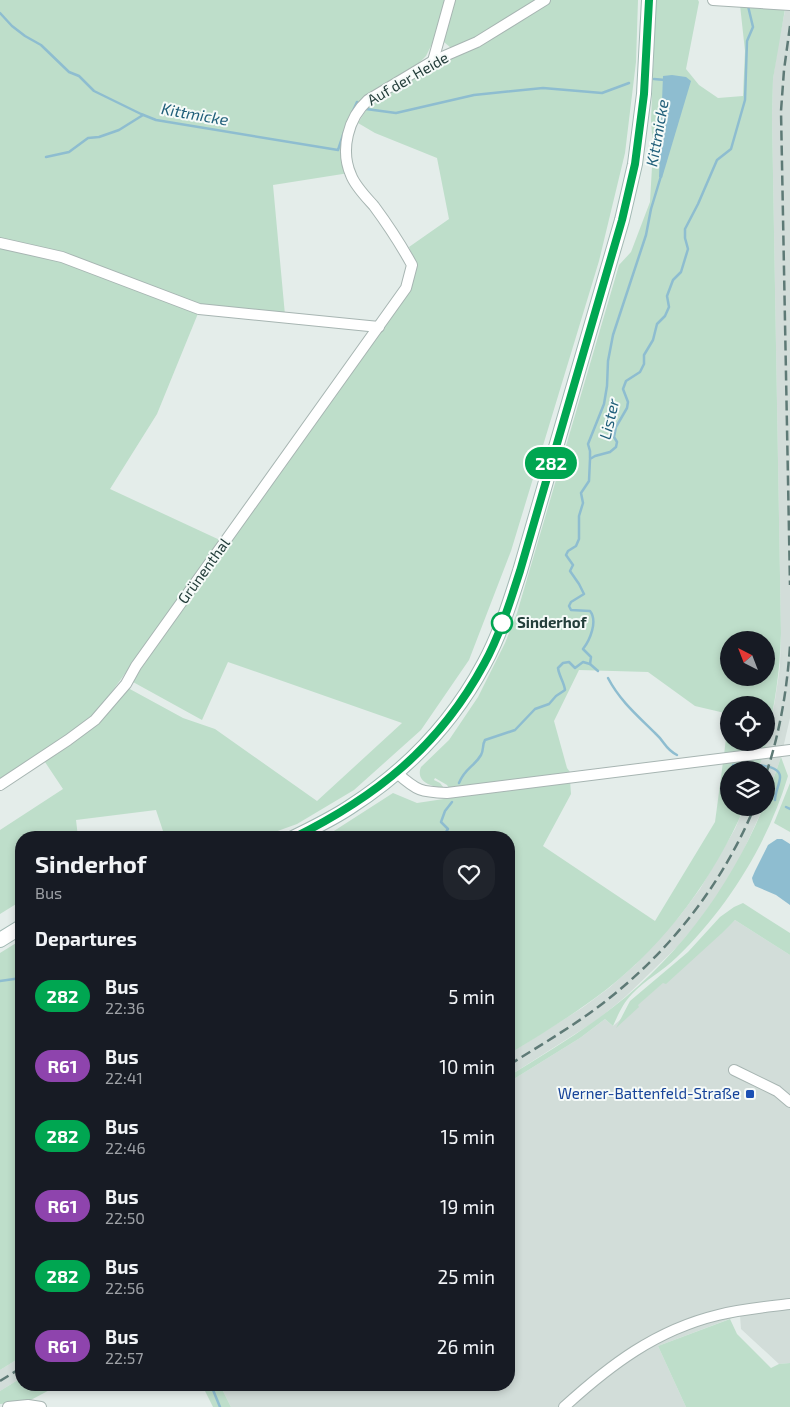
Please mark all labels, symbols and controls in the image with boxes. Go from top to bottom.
street label: Auf der Heide [364,48,451,109]
water label: Kittmicke [641,97,672,168]
water label: Kittmicke [160,98,231,129]
water label: Lister [595,396,623,441]
line badge: 282 [522,447,580,479]
text: 282 [535,452,567,474]
street label: Grünenthal [173,534,233,607]
marker: Sinderhof [491,612,513,634]
place label: Sinderhof [517,613,588,631]
north arrow [720,631,775,686]
map controls [720,631,775,816]
button: locate [720,696,775,751]
button: layers [720,761,775,816]
button: heart [443,848,495,900]
text: Sinderhof [35,849,146,878]
text: Bus [35,883,62,902]
text: Departures [35,927,137,950]
text: Bus [105,975,139,998]
text: 282 [46,985,79,1007]
text: 5 min [448,985,495,1008]
text: 22:36 [105,998,145,1017]
text: Bus [105,1045,139,1068]
text: R61 [47,1055,78,1077]
text: 10 min [439,1055,495,1078]
text: 22:41 [105,1068,143,1087]
place label: Werner-Battenfeld-Straße [558,1084,740,1102]
marker: Werner-Battenfeld-Straße [744,1088,756,1100]
text: Bus [105,1115,139,1138]
text: 282 [46,1125,79,1147]
text: 15 min [441,1125,495,1148]
text: 22:46 [105,1138,146,1157]
text: Bus [105,1185,139,1208]
text: R61 [47,1195,78,1217]
text: 19 min [440,1195,495,1218]
text: 22:50 [105,1208,145,1227]
text: Bus [105,1255,139,1278]
text: 282 [46,1265,79,1287]
text: 25 min [438,1265,495,1288]
text: 22:56 [105,1278,145,1297]
text: Bus [105,1325,139,1348]
text: R61 [47,1335,78,1357]
text: 26 min [437,1335,495,1358]
text: 22:57 [105,1348,144,1367]

